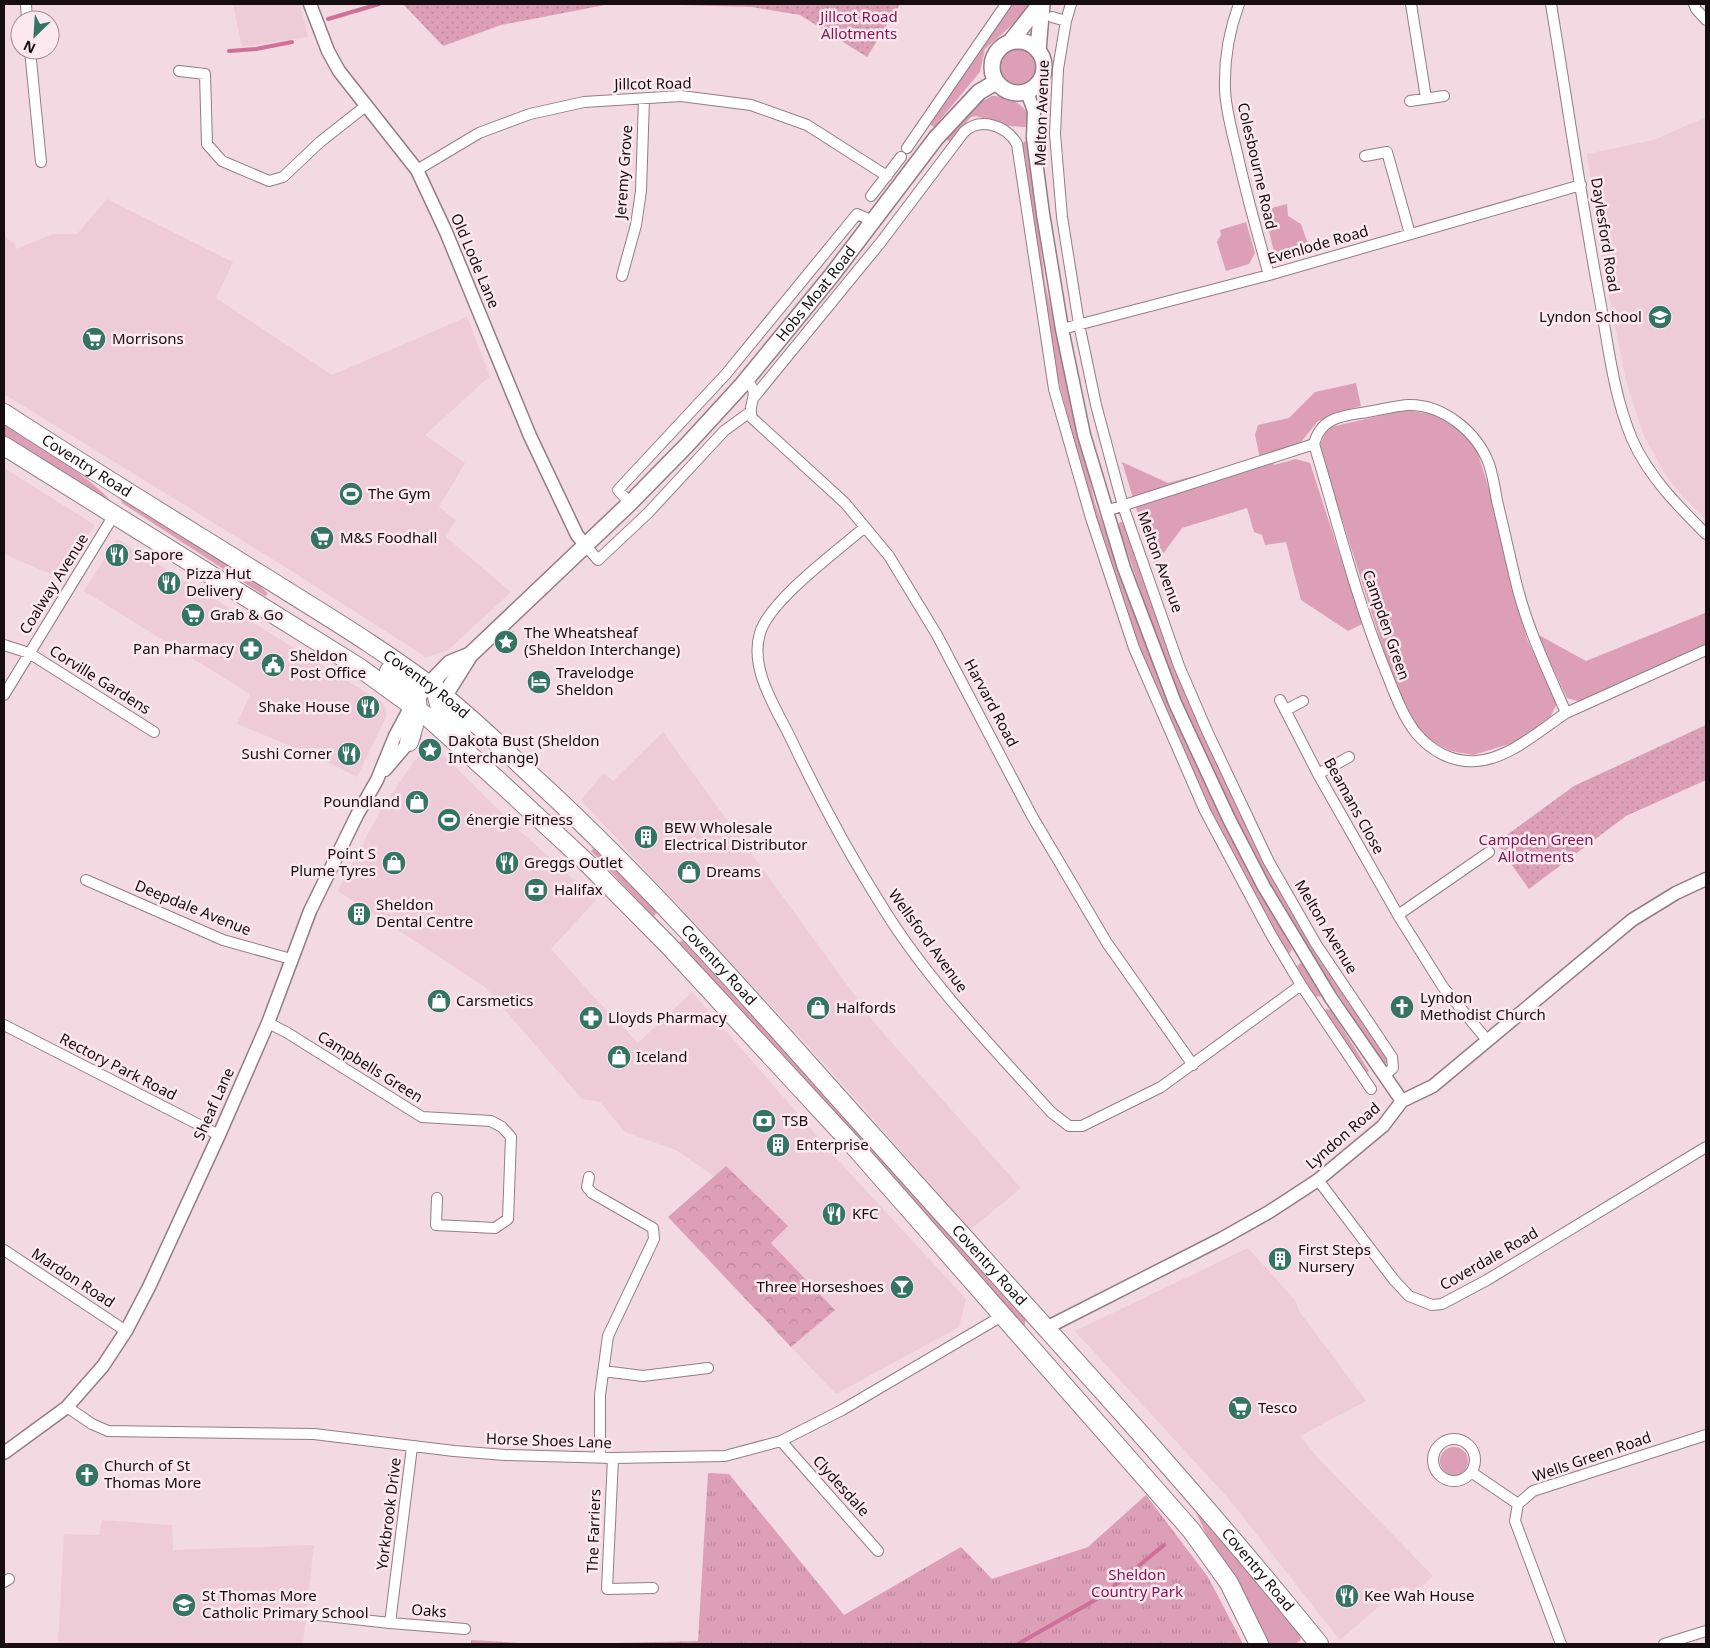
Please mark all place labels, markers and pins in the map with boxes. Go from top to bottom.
school or university icon: Lyndon School [1647,304,1673,330]
place label: Lyndon School [1539,306,1642,326]
supermarket icon: Morrisons [81,326,107,352]
place label: Morrisons [112,328,184,348]
sports icon: The Gym [338,481,364,507]
place label: The Gym [368,483,431,503]
supermarket icon: M&S Foodhall [309,525,335,551]
place label: M&S Foodhall [340,527,437,547]
restaurant icon: Sapore [104,542,130,568]
place label: Sapore [134,544,183,564]
place label: Pizza Hut Delivery [186,563,252,600]
restaurant icon: Pizza Hut Delivery [156,570,182,596]
supermarket icon: Grab & Go [180,602,206,628]
place label: Grab & Go [210,604,283,624]
place label: The Wheatsheaf (Sheldon Interchange) [524,622,680,659]
place icon: The Wheatsheaf (Sheldon Interchange) [493,629,519,655]
pharmacy icon: Pan Pharmacy [238,636,264,662]
place label: Pan Pharmacy [133,638,234,658]
place label: Sheldon Post Office [290,645,366,682]
public building icon: Sheldon Post Office [260,652,286,678]
place label: Travelodge Sheldon [556,662,634,699]
hotel icon: Travelodge Sheldon [526,669,552,695]
restaurant icon: Shake House [355,694,381,720]
place label: Shake House [259,696,350,716]
place label: Dakota Bust (Sheldon Interchange) [448,730,600,767]
place icon: Dakota Bust (Sheldon Interchange) [417,737,443,763]
restaurant icon: Sushi Corner [336,741,362,767]
place label: Sushi Corner [242,743,332,763]
shop icon: Poundland [404,789,430,815]
place label: Poundland [323,791,400,811]
sports icon: énergie Fitness [436,807,462,833]
place label: énergie Fitness [466,809,573,829]
place label: BEW Wholesale Electrical Distributor [664,817,807,854]
building icon: BEW Wholesale Electrical Distributor [633,824,659,850]
place label: Point S Plume Tyres [290,843,376,880]
shop icon: Point S Plume Tyres [381,850,407,876]
restaurant icon: Greggs Outlet [494,850,520,876]
place label: Greggs Outlet [524,852,624,872]
shop icon: Dreams [676,859,702,885]
place label: Dreams [706,861,761,881]
bank icon: Halifax [523,877,549,903]
place label: Halifax [554,879,603,899]
place label: Sheldon Dental Centre [376,894,473,931]
building icon: Sheldon Dental Centre [346,901,372,927]
place label: Lyndon Methodist Church [1420,987,1546,1024]
shop icon: Carsmetics [426,988,452,1014]
place label: Carsmetics [456,990,533,1010]
church icon: Lyndon Methodist Church [1389,994,1415,1020]
shop icon: Halfords [805,995,831,1021]
place label: Halfords [836,997,896,1017]
pharmacy icon: Lloyds Pharmacy [578,1005,604,1031]
place label: Lloyds Pharmacy [608,1007,727,1027]
shop icon: Iceland [606,1044,632,1070]
place label: Iceland [636,1046,688,1066]
bank icon: TSB [751,1108,777,1134]
place label: TSB [782,1110,808,1130]
building icon: Enterprise [765,1132,791,1158]
place label: Enterprise [796,1134,869,1154]
restaurant icon: KFC [821,1201,847,1227]
place label: KFC [852,1203,879,1223]
place label: First Steps Nursery [1298,1239,1371,1276]
building icon: First Steps Nursery [1267,1246,1293,1272]
bar icon: Three Horseshoes [889,1274,915,1300]
place label: Three Horseshoes [756,1276,884,1296]
supermarket icon: Tesco [1227,1395,1253,1421]
place label: Tesco [1258,1397,1297,1417]
place label: Church of St Thomas More [104,1455,201,1492]
church icon: Church of St Thomas More [74,1462,100,1488]
restaurant icon: Kee Wah House [1334,1583,1360,1609]
place label: St Thomas More Catholic Primary School [202,1585,369,1622]
place label: Kee Wah House [1364,1585,1474,1605]
school or university icon: St Thomas More Catholic Primary School [171,1592,197,1618]

